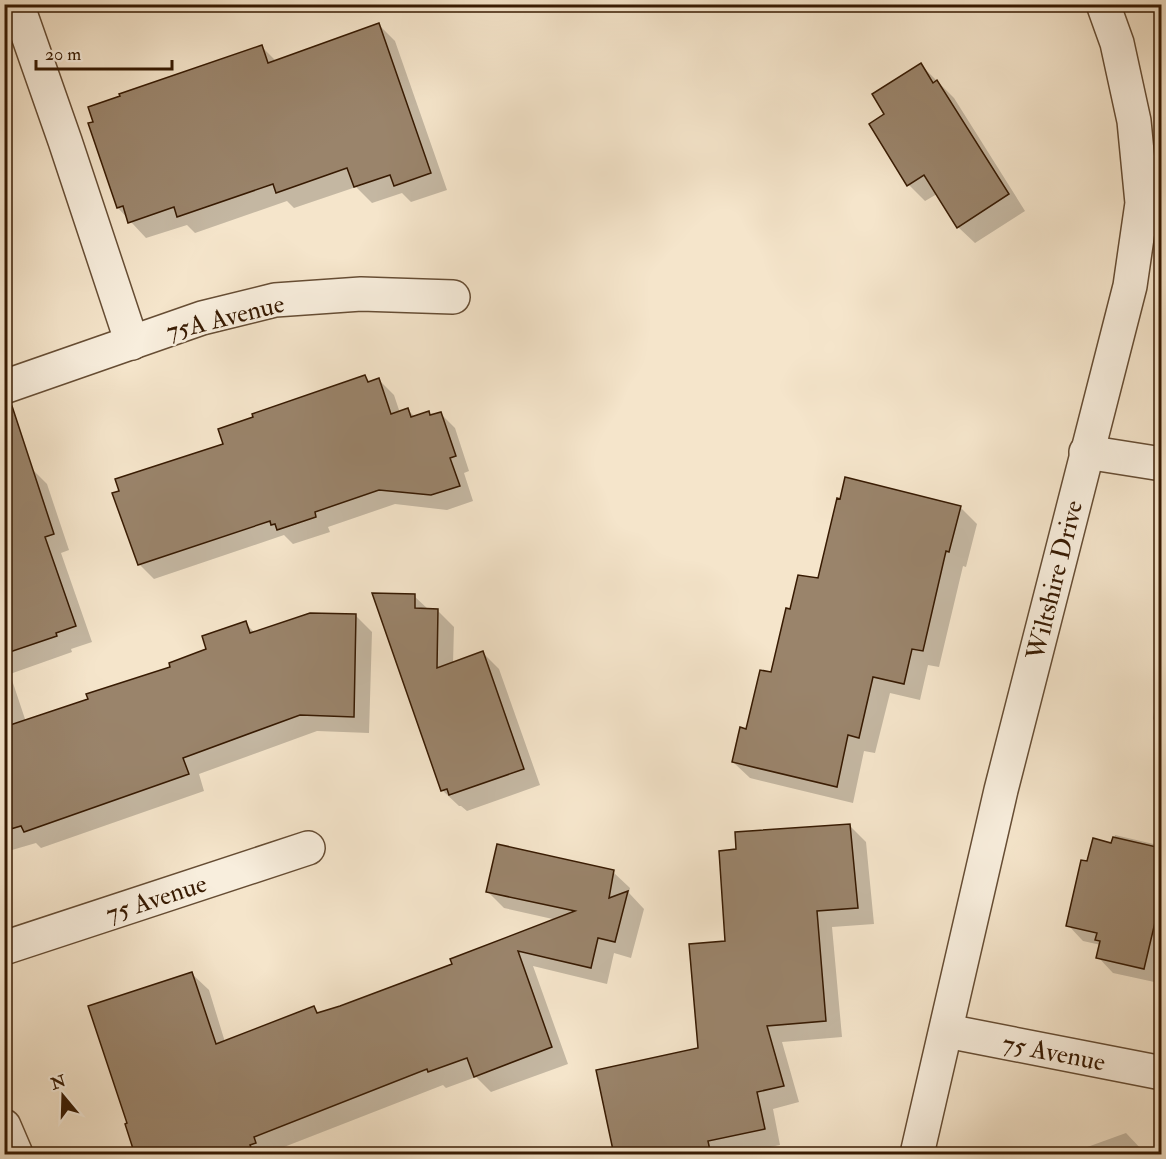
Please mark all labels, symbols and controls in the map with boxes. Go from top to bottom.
scale bar [36,33,172,71]
text: 20 m [45,43,81,66]
street label: 75A Avenue [163,288,288,348]
street label: Wiltshire Drive [1019,497,1090,664]
street label: 75 Avenue [102,868,211,930]
street label: 75 Avenue [1000,1027,1108,1079]
north arrow [33,1066,93,1126]
text: N [47,1071,69,1095]

